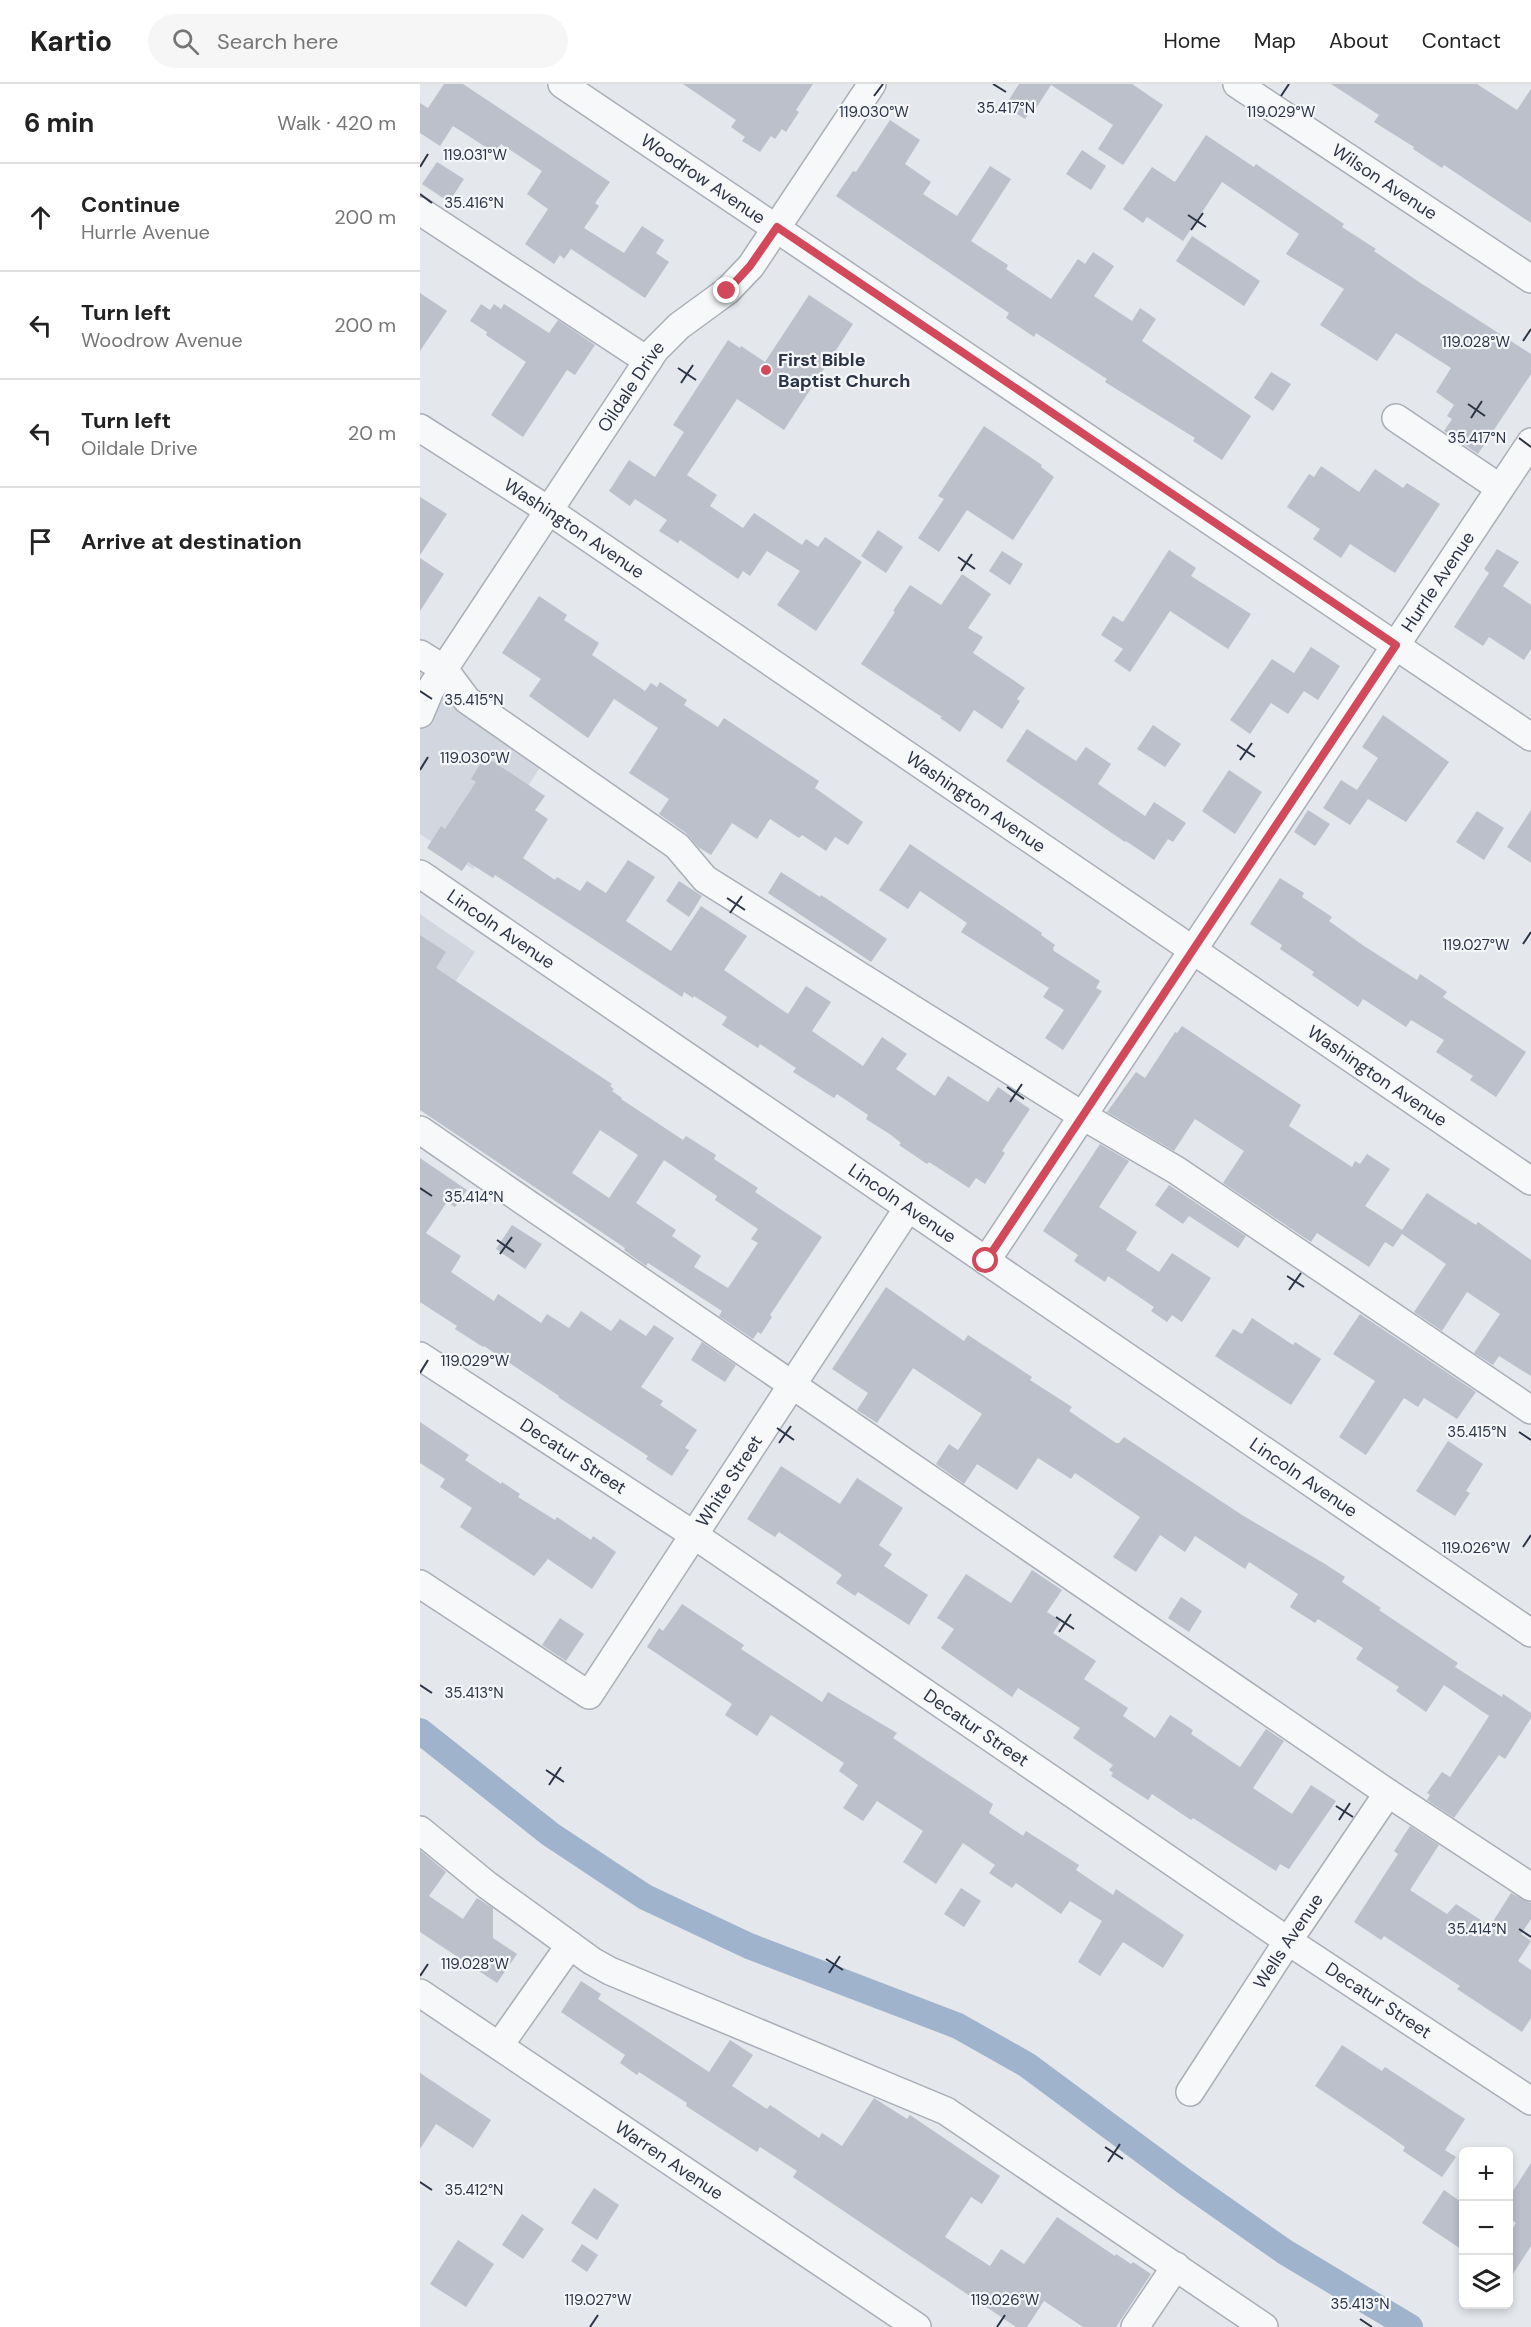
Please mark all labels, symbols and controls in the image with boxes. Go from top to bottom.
search box [148,14,568,68]
text: Kartio [30,23,112,60]
icon: search [169,25,202,58]
text: Search here [217,27,338,56]
text: Home [1163,27,1221,55]
text: Map [1254,27,1296,55]
text: About [1329,27,1389,55]
text: Contact [1422,27,1501,55]
text: 35.417°N [977,98,1035,118]
text: 119.030°W [839,102,909,122]
text: 119.029°W [1247,102,1316,122]
text: 6 min [24,106,94,140]
text: Walk · 420 m [277,110,396,136]
street label: Woodrow Avenue [636,128,770,230]
street label: Wilson Avenue [1327,138,1442,226]
text: 119.031°W [443,145,507,165]
text: Continue [81,190,180,219]
text: 35.416°N [444,193,504,213]
icon: ahead [24,201,57,234]
text: 200 m [334,204,396,230]
text: Hurrle Avenue [81,219,210,245]
route end [713,277,739,303]
text: Turn left [81,298,171,327]
icon: left [24,309,57,342]
text: 200 m [334,312,396,338]
text: Woodrow Avenue [81,327,243,353]
text: 119.028°W [1442,332,1510,352]
street label: Oildale Drive [592,335,670,437]
place label: First Bible Baptist Church [778,348,910,393]
marker: First Bible Baptist Church [759,363,773,377]
text: Turn left [81,406,171,435]
icon: left [24,417,57,450]
text: 20 m [348,420,396,446]
text: 35.417°N [1448,428,1506,448]
text: Oildale Drive [81,435,198,461]
street label: Washington Avenue [499,473,649,584]
icon: arrive [24,525,57,558]
text: Arrive at destination [81,527,302,556]
street label: Hurrle Avenue [1396,527,1480,637]
text: 35.415°N [444,690,504,710]
street label: Washington Avenue [901,746,1050,858]
text: 119.030°W [440,748,510,768]
street label: Lincoln Avenue [442,884,560,975]
text: 119.027°W [1443,935,1510,955]
street label: Washington Avenue [1303,1020,1452,1132]
street label: Lincoln Avenue [844,1158,961,1249]
text: 35.414°N [444,1187,504,1207]
route start [972,1247,998,1273]
text: 119.029°W [441,1351,510,1371]
street label: Decatur Street [515,1413,631,1500]
text: 35.415°N [1447,1422,1507,1442]
street label: White Street [690,1431,768,1532]
street label: Lincoln Avenue [1245,1432,1362,1523]
text: 119.026°W [1442,1538,1511,1558]
text: 35.413°N [444,1683,504,1703]
street label: Decatur Street [919,1683,1033,1772]
street label: Wells Avenue [1248,1889,1329,1994]
text: 35.414°N [1447,1919,1507,1939]
text: 119.028°W [441,1954,509,1974]
street label: Decatur Street [1321,1957,1436,2044]
street label: Warren Avenue [610,2115,728,2205]
map controls [1459,2147,1513,2309]
button: + [1459,2147,1513,2201]
text: 35.412°N [445,2180,503,2200]
button: − [1459,2201,1513,2255]
button: layers [1459,2255,1513,2309]
text: 119.027°W [565,2290,632,2310]
text: 119.026°W [971,2290,1040,2310]
text: 35.413°N [1330,2294,1390,2314]

